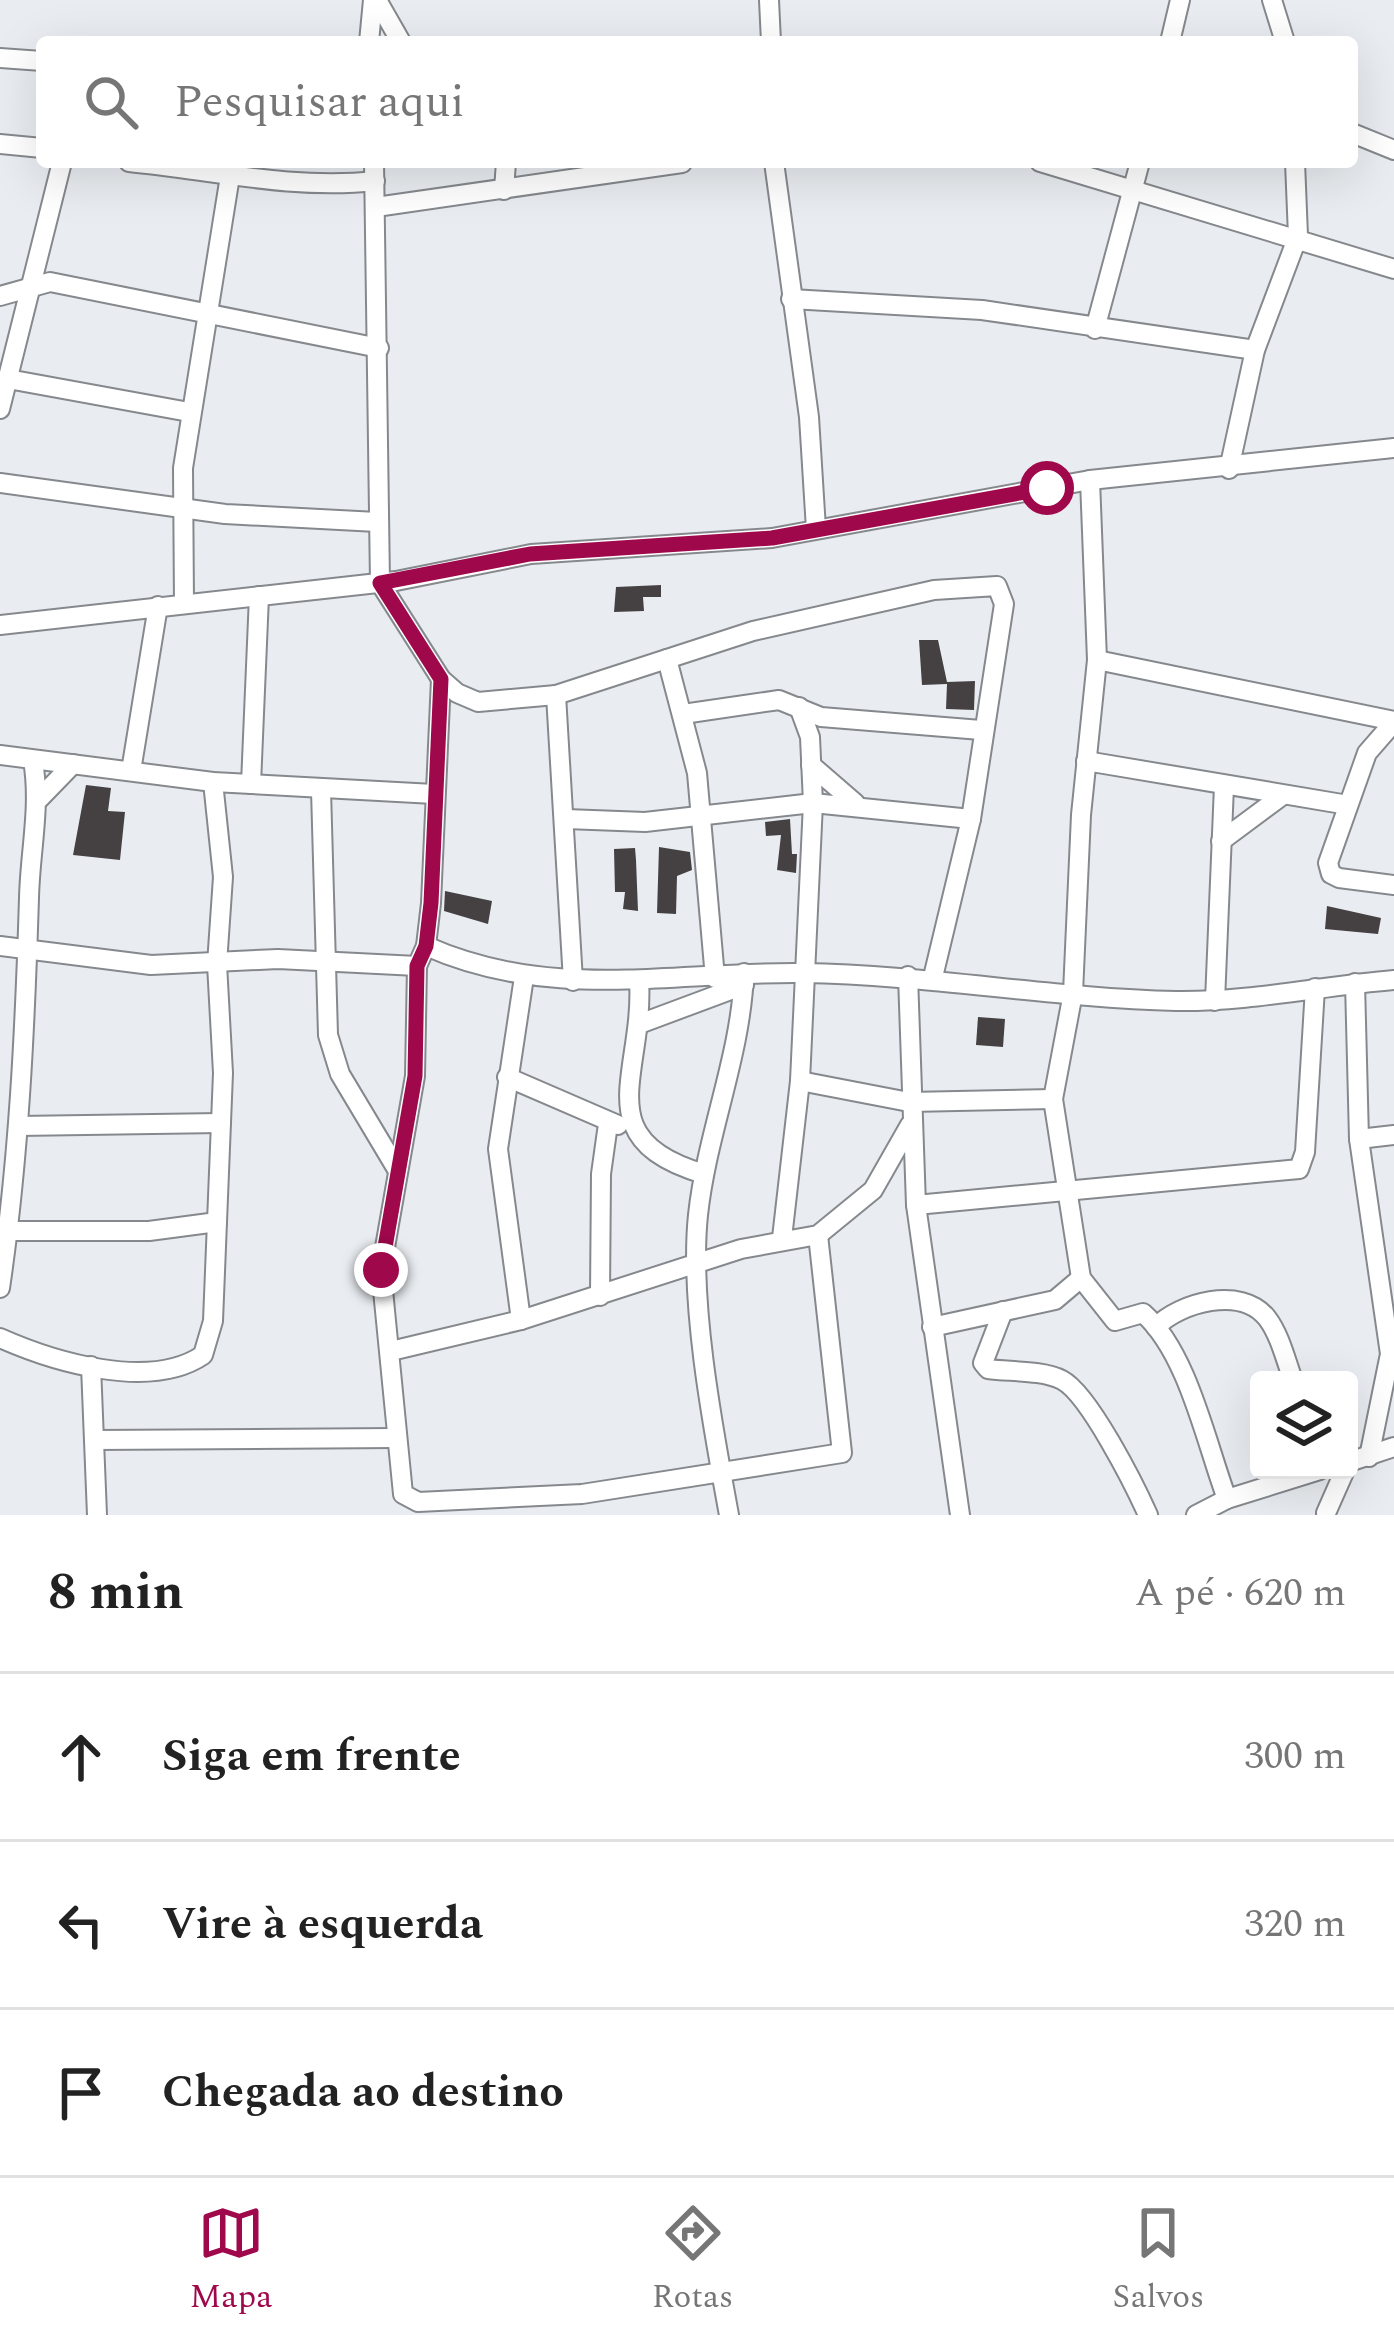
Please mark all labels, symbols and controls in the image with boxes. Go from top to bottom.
search box [36,36,1358,168]
text: Pesquisar aqui [174,68,464,137]
icon: search [78,69,144,135]
route start [1020,461,1074,515]
route end [354,1243,408,1297]
map controls [1250,1371,1358,1479]
button: layers [1250,1371,1358,1479]
text: 8 min [48,1554,184,1632]
text: A pé · 620 m [1135,1564,1346,1623]
text: Siga em frente [162,1722,461,1791]
icon: ahead [48,1724,114,1790]
text: 300 m [1244,1727,1346,1786]
text: Vire à esquerda [162,1890,483,1959]
icon: left [48,1892,114,1958]
text: 320 m [1244,1895,1346,1954]
text: Chegada ao destino [162,2058,564,2127]
icon: arrive [48,2060,114,2126]
tab: Mapa [190,2200,272,2322]
tab: Rotas [652,2200,733,2322]
tab: Salvos [1113,2200,1204,2322]

